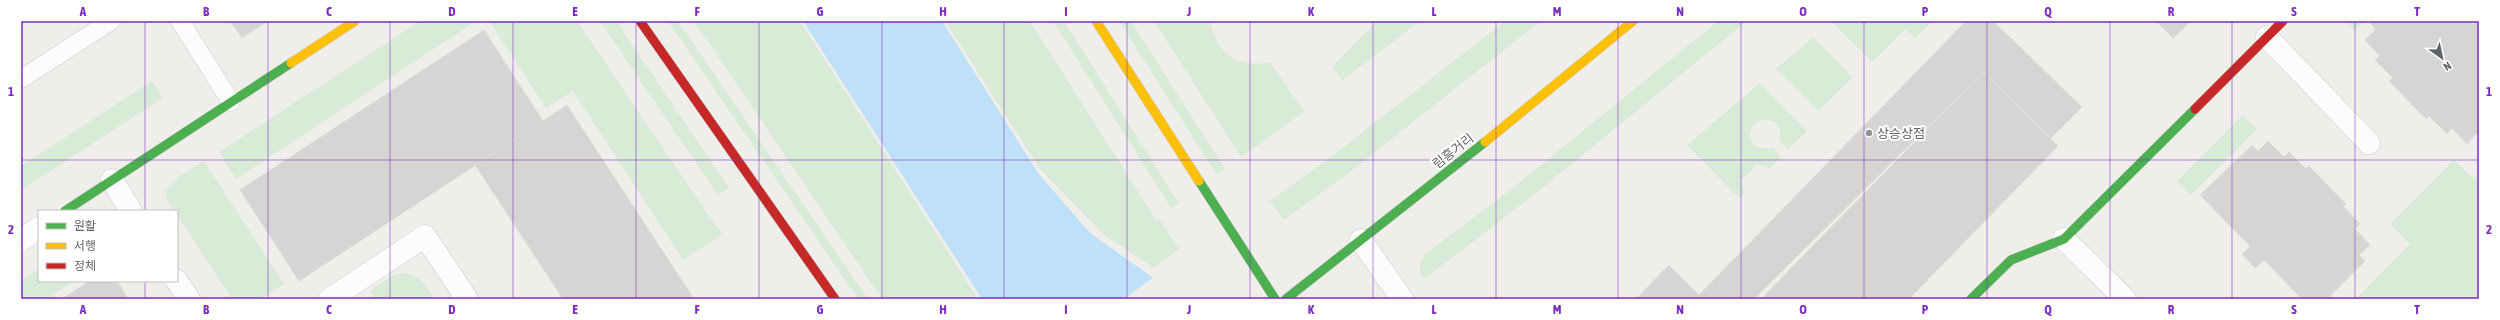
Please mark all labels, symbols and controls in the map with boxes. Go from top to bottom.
text: A [79,4,87,19]
text: B [203,4,210,19]
text: C [326,4,332,19]
text: D [448,4,456,19]
text: E [572,4,578,19]
text: F [694,4,700,19]
text: G [817,4,824,19]
text: H [939,4,947,19]
text: I [1064,4,1068,19]
text: J [1186,4,1191,19]
text: K [1308,4,1315,19]
text: L [1431,4,1437,19]
text: M [1553,4,1562,19]
text: N [1676,4,1684,19]
text: O [1799,4,1807,19]
text: P [1922,4,1929,19]
text: Q [2044,4,2052,19]
text: R [2168,4,2175,19]
text: S [2291,4,2297,19]
text: T [2414,4,2420,19]
north arrow [2422,38,2462,78]
text: N [2441,60,2453,73]
text: 1 [8,84,14,99]
text: 1 [2486,84,2492,99]
place label: 상승상점 [1877,126,1925,141]
marker: 상승상점 [1864,128,1874,138]
street label: 림흥거리 [1430,130,1476,172]
legend [38,210,178,282]
text: 원활 [74,219,96,233]
text: 2 [8,222,14,237]
text: 2 [2486,222,2492,237]
text: 서행 [74,239,96,253]
text: 정체 [74,259,96,273]
text: A [79,302,87,317]
text: B [203,302,210,317]
text: C [326,302,332,317]
text: D [448,302,456,317]
text: E [572,302,578,317]
text: F [694,302,700,317]
text: G [817,302,824,317]
text: H [939,302,947,317]
text: I [1064,302,1068,317]
text: J [1186,302,1191,317]
text: K [1308,302,1315,317]
text: L [1431,302,1437,317]
text: M [1553,302,1562,317]
text: N [1676,302,1684,317]
text: O [1799,302,1807,317]
text: P [1922,302,1929,317]
text: Q [2044,302,2052,317]
text: R [2168,302,2175,317]
text: S [2291,302,2297,317]
text: T [2414,302,2420,317]

